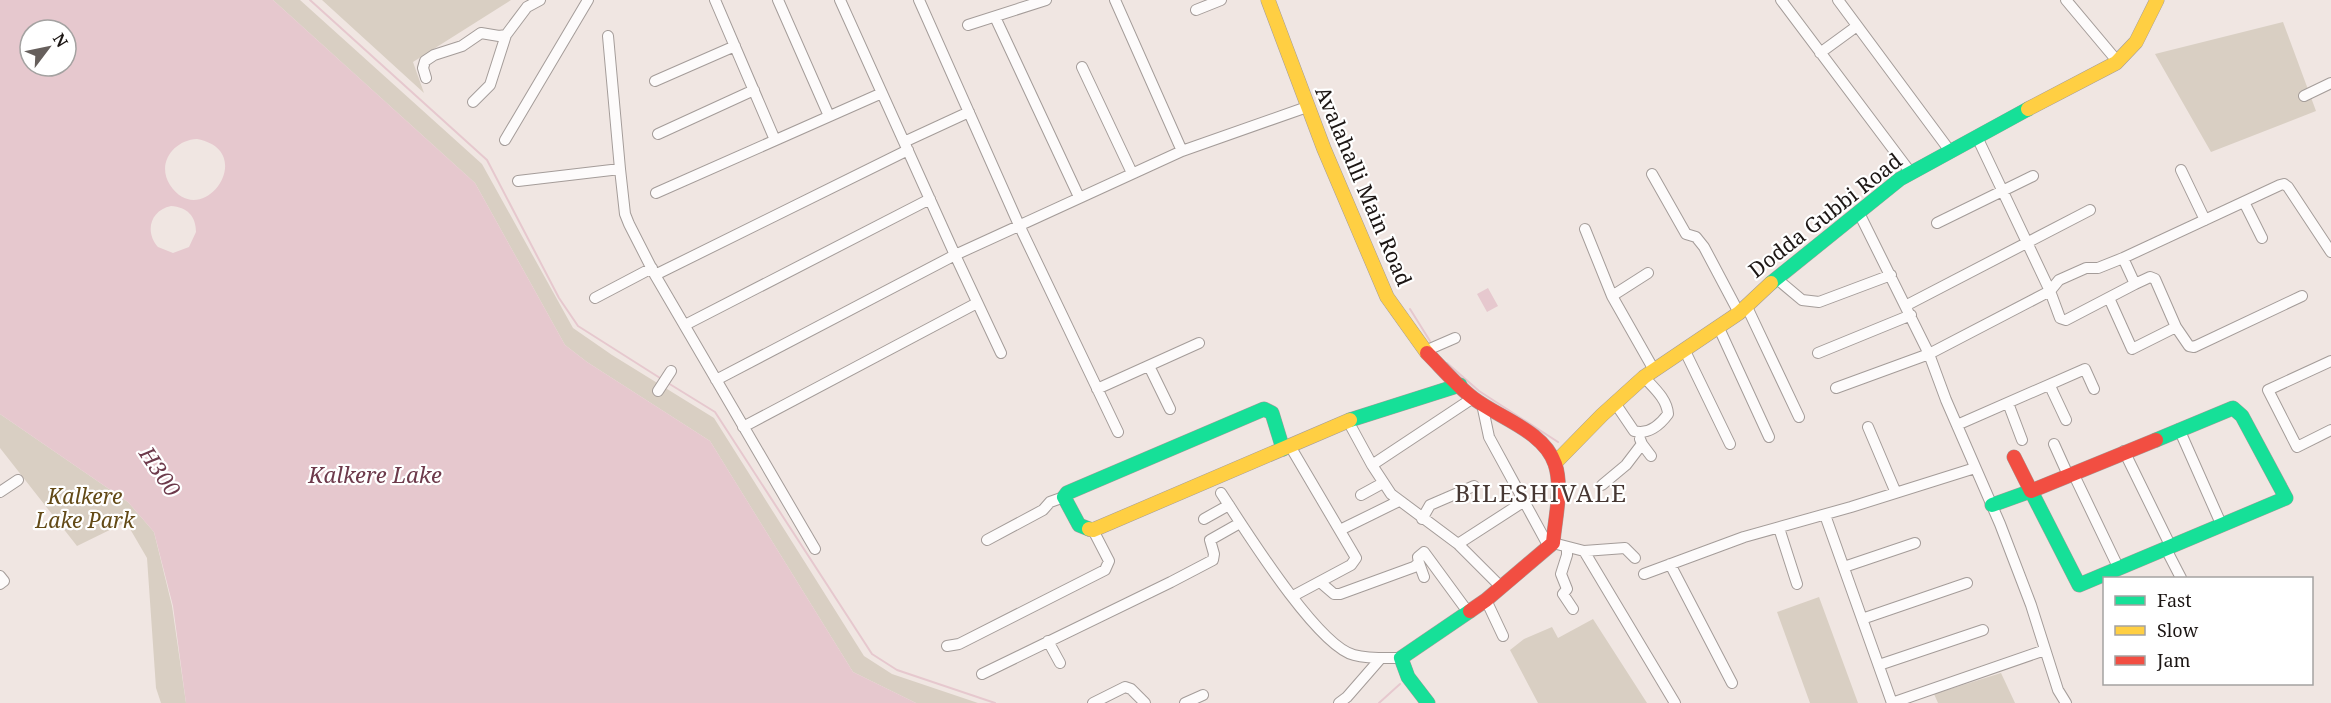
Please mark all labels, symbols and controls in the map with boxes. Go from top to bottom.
north arrow [18,18,78,78]
text: N [48,29,74,52]
street label: Avalahalli Main Road [1309,82,1419,290]
street label: Dodda Gubbi Road [1743,146,1908,284]
water label: H300 [133,439,189,502]
water label: Kalkere Lake [307,459,442,489]
district label: BILESHIVALE [1455,476,1627,509]
park label: Kalkere Lake Park [34,482,136,534]
legend [2103,577,2313,685]
text: Fast [2157,588,2192,612]
text: Slow [2157,618,2199,642]
text: Jam [2156,648,2191,672]

